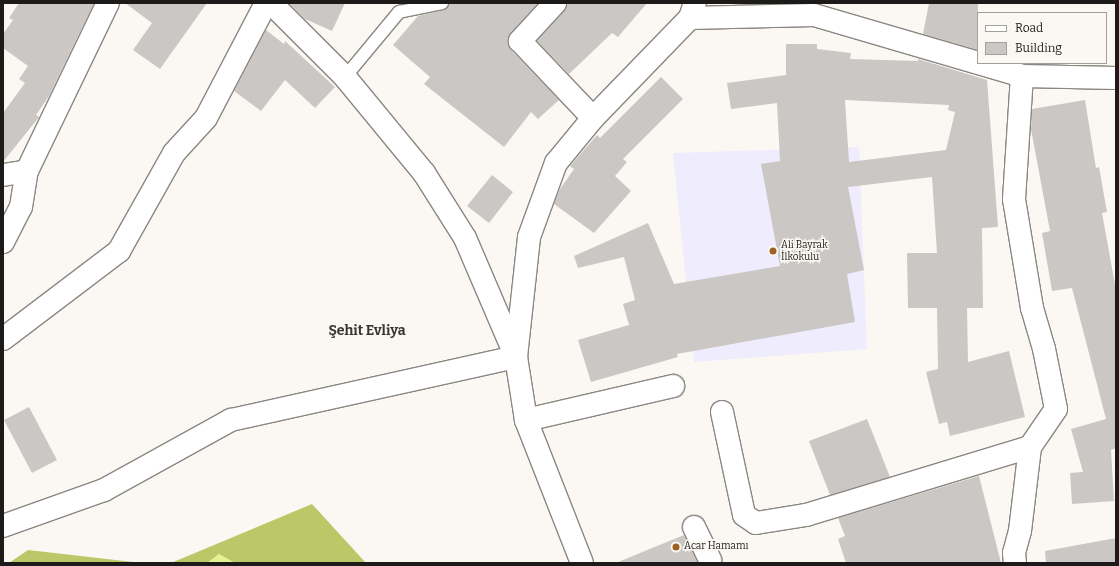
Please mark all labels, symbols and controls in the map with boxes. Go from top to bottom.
legend [977,12,1107,64]
text: Road [1015,21,1043,35]
text: Building [1015,41,1062,55]
place label: Ali Bayrak İlkokulu [781,239,828,262]
marker: Ali Bayrak İlkokulu [768,246,778,256]
district label: Şehit Evliya [328,323,406,339]
place label: Acar Hamamı [684,541,749,553]
marker: Acar Hamamı [671,542,681,552]

